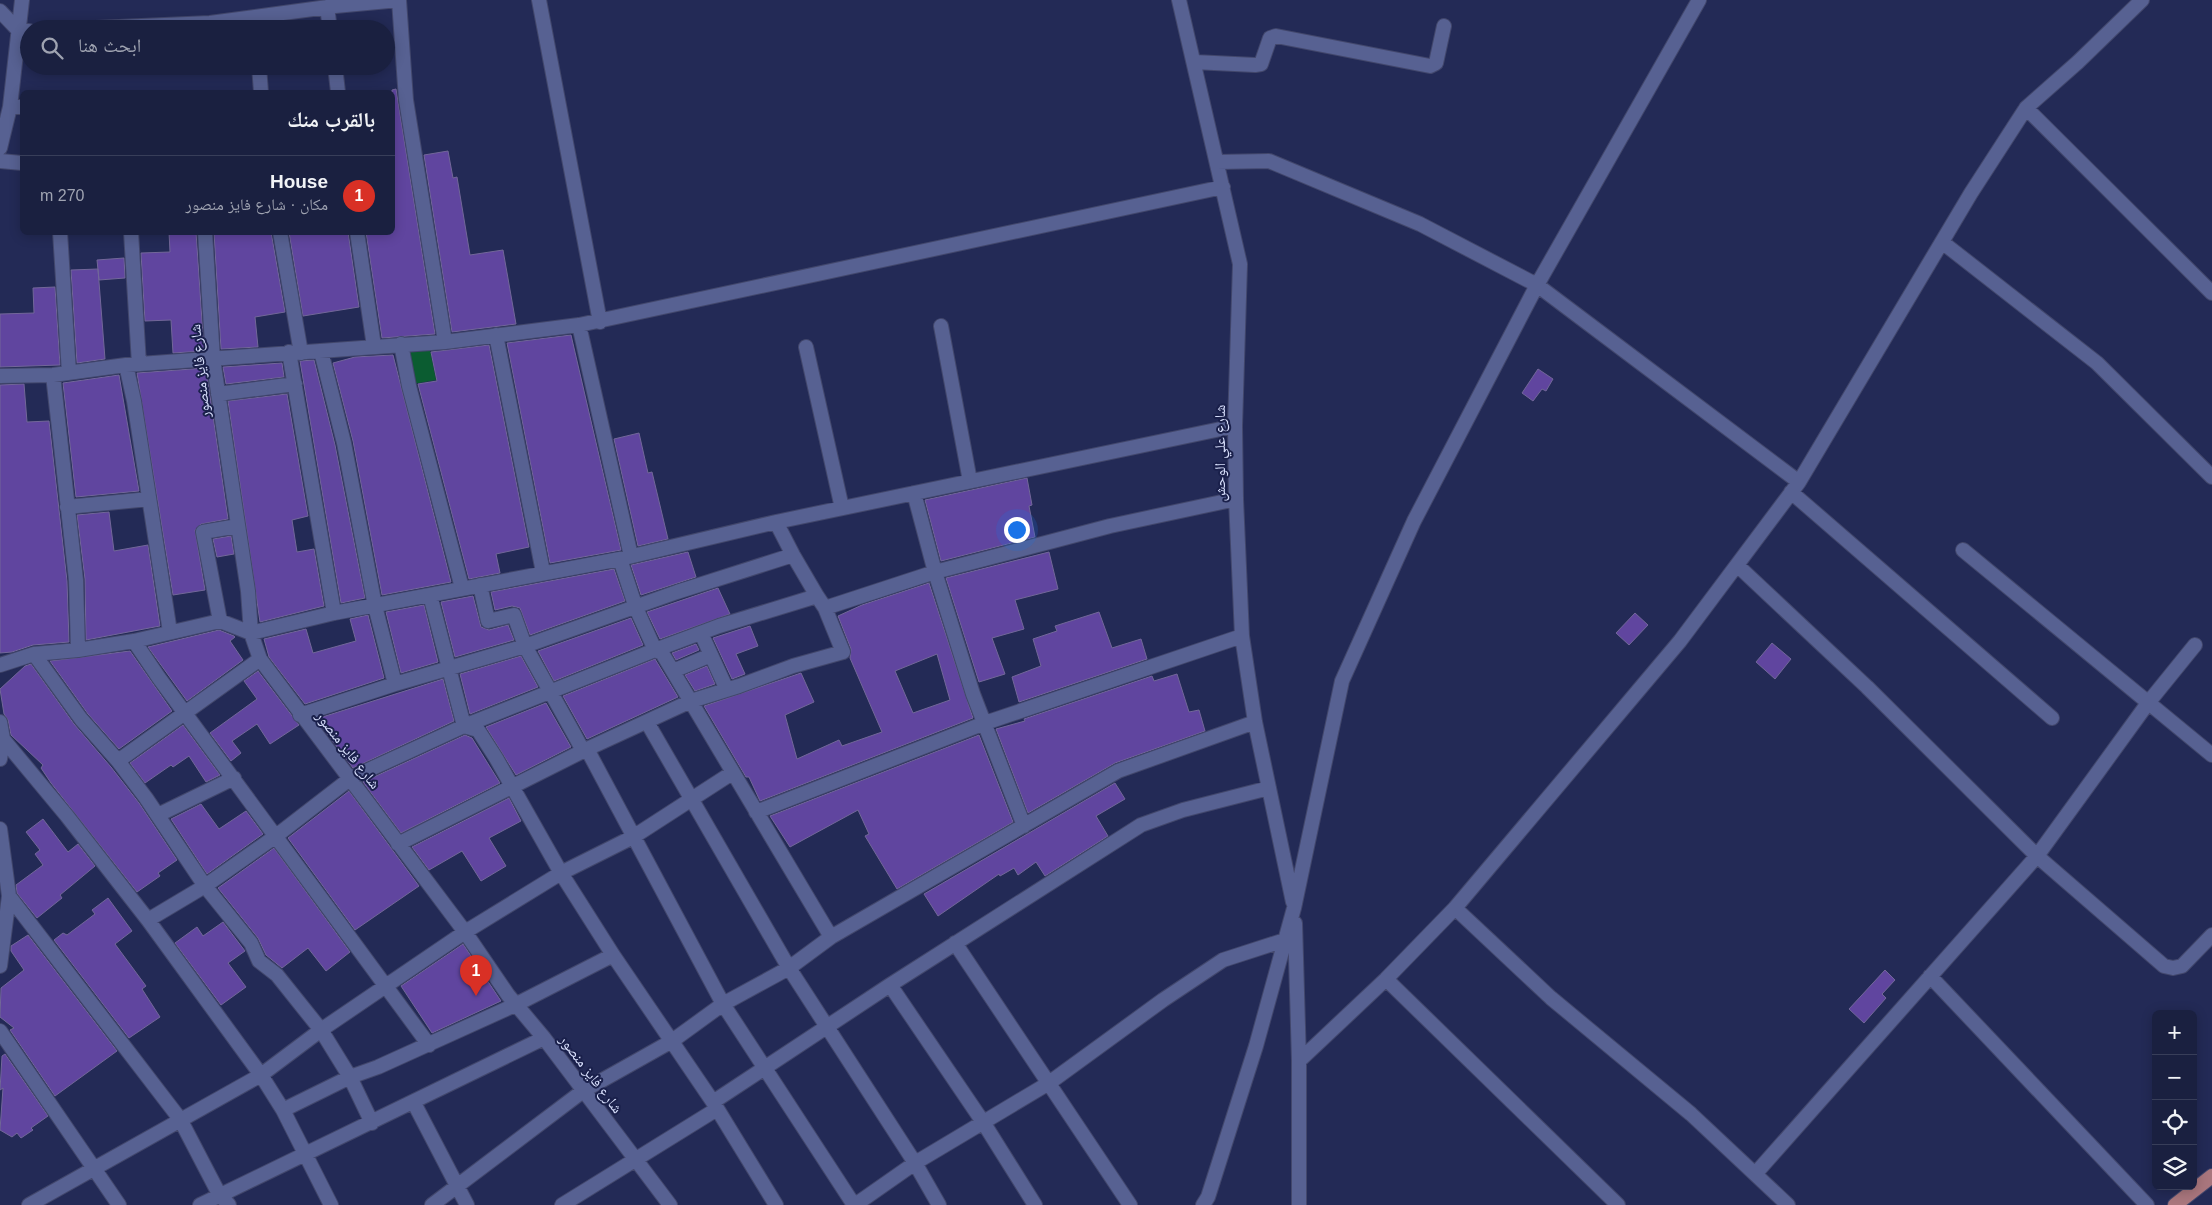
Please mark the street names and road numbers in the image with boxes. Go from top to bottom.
street label: شارع فايز منصور [186,323,215,420]
street label: شارع علي الوحش [1211,404,1232,501]
street label: شارع فايز منصور [311,707,384,793]
street label: شارع فايز منصور [554,1030,627,1118]

